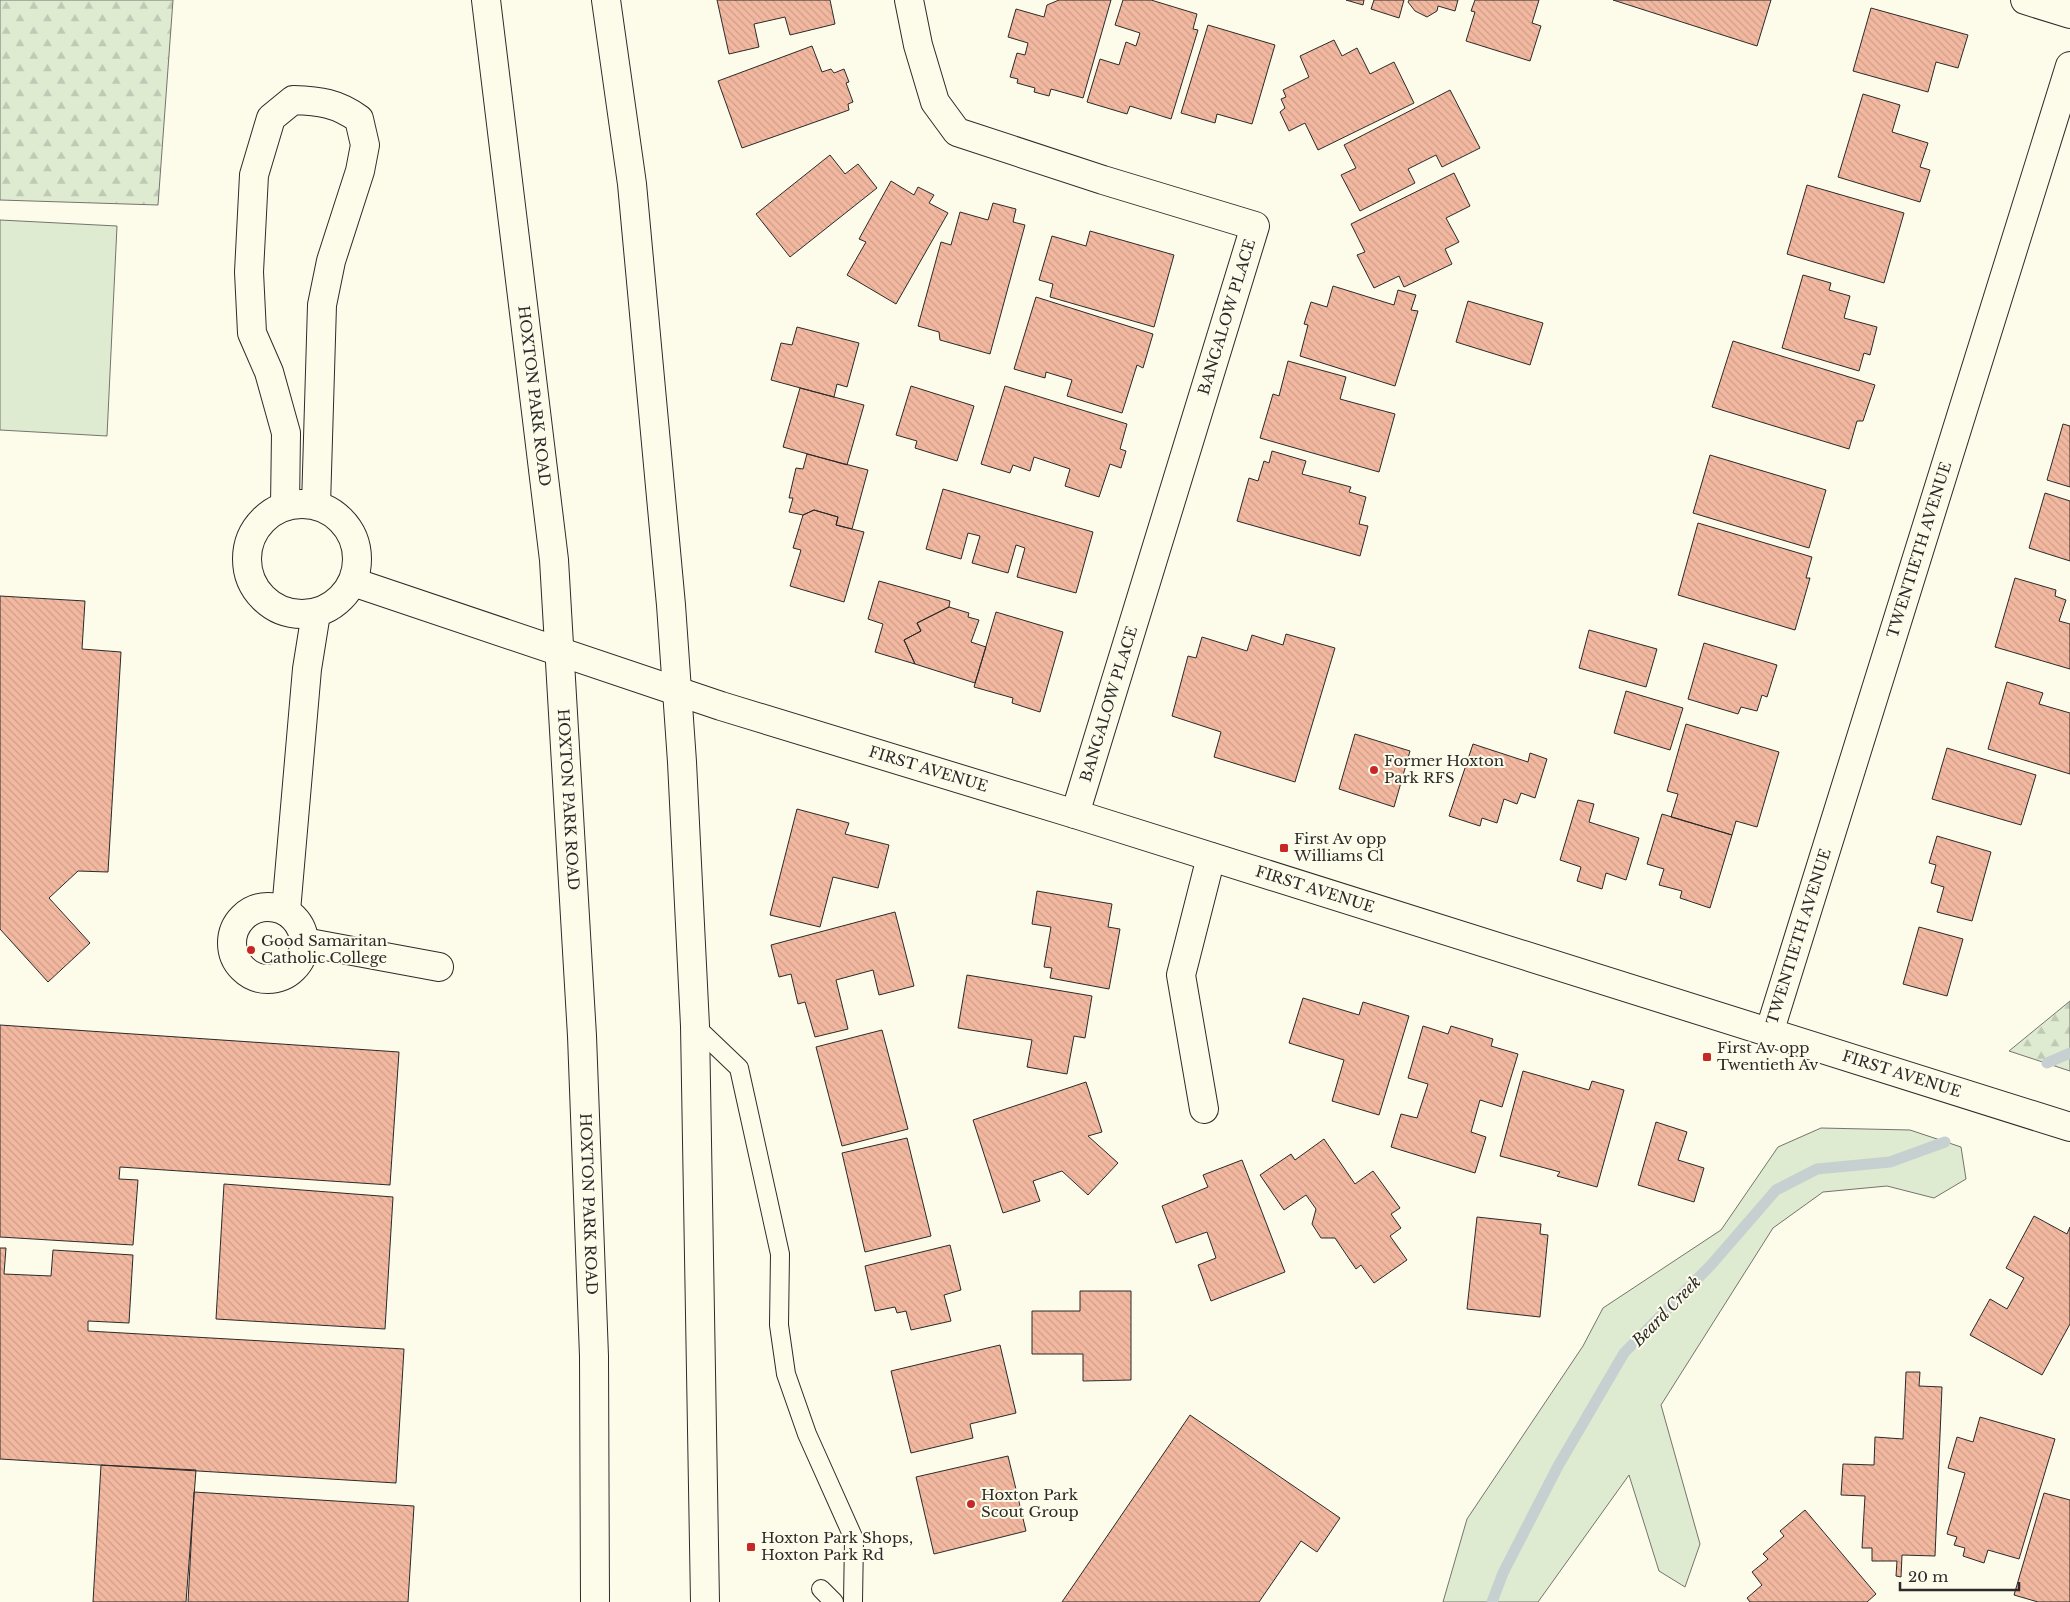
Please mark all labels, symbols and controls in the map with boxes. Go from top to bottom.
street label: BANGALOW PLACE [1194,237,1259,397]
street label: HOXTON PARK ROAD [514,305,555,488]
street label: TWENTIETH AVENUE [1883,459,1955,640]
street label: BANGALOW PLACE [1076,624,1141,784]
street label: HOXTON PARK ROAD [554,708,583,891]
street label: FIRST AVENUE [867,742,990,796]
place label: Former Hoxton Park RFS [1384,751,1504,787]
marker: Former Hoxton Park RFS [1368,764,1380,776]
place label: First Av opp Williams Cl [1293,829,1386,865]
marker: First Av opp Williams Cl [1278,842,1290,854]
street label: TWENTIETH AVENUE [1762,846,1835,1027]
street label: FIRST AVENUE [1253,861,1377,917]
place label: Good Samaritan Catholic College [261,931,387,967]
marker: Good Samaritan Catholic College [245,944,257,956]
place label: First Av opp Twentieth Av [1717,1038,1818,1074]
street label: FIRST AVENUE [1840,1046,1964,1101]
marker: First Av opp Twentieth Av [1701,1051,1713,1063]
street label: HOXTON PARK ROAD [576,1113,602,1295]
water label: Beard Creek [1627,1272,1705,1351]
place label: Hoxton Park Scout Group [981,1485,1079,1521]
marker: Hoxton Park Scout Group [965,1498,977,1510]
place label: Hoxton Park Shops, Hoxton Park Rd [761,1528,913,1564]
marker: Hoxton Park Shops, Hoxton Park Rd [745,1541,757,1553]
scale bar [1900,1560,2019,1592]
text: 20 m [1908,1567,1948,1586]

